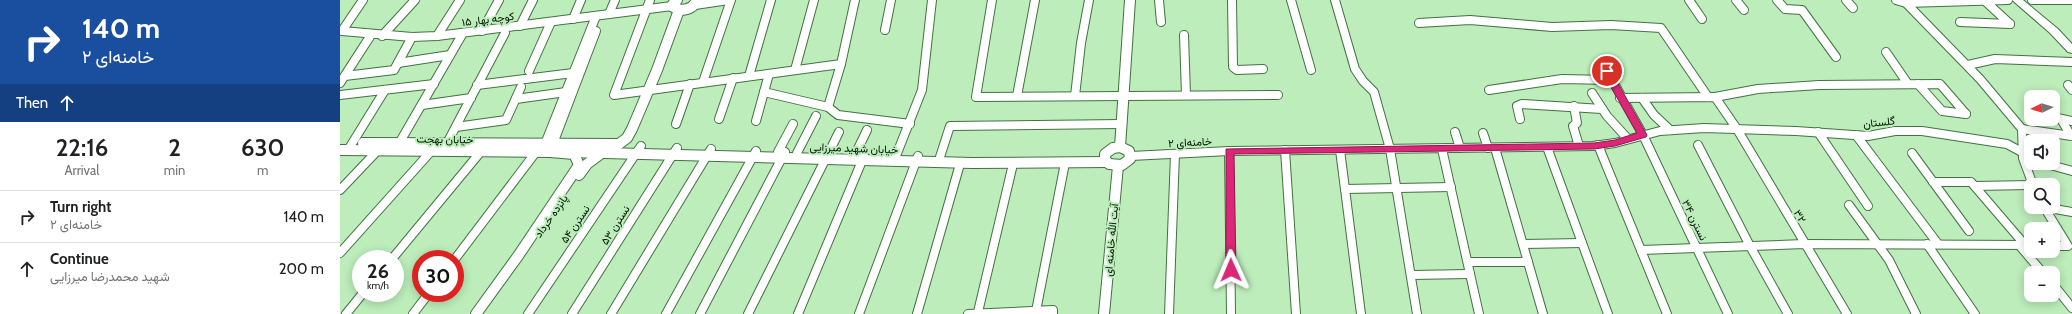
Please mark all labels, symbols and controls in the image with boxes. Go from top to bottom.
street label: کوچه بهار ۱۵ [461,9,515,30]
text: 140 m [82,11,160,45]
icon: right [16,16,68,68]
text: خامنه‌ای ۲ [82,46,154,68]
pin [1590,54,1624,88]
icon: arrive [1596,60,1618,82]
north arrow [2024,90,2060,126]
map controls [2024,90,2060,302]
icon: ahead [56,92,78,114]
text: Then [16,94,48,112]
street label: گلستان [1862,113,1896,131]
street label: خیابان بهجت [417,132,473,146]
text: 22:16 [56,133,108,162]
text: 2 [168,133,181,162]
text: 630 [241,133,284,162]
street label: خامنه‌ای ۲ [1168,134,1212,150]
button: sound [2024,134,2060,170]
street label: خیابان شهید میرزایی [809,139,899,157]
text: Arrival [65,162,99,178]
text: min [164,162,185,178]
text: m [257,162,268,178]
button: search [2024,178,2060,214]
street label: پانزده خرداد [531,192,572,241]
street label: نسترن ۳۴ [1679,197,1711,243]
text: Turn right [50,198,111,216]
street label: آیت الله خامنه ای [1101,201,1121,277]
street label: نسترن ۵۴ [557,202,593,246]
street label: نسترن ۵۳ [597,203,633,247]
icon: right [16,206,38,228]
street label: ۳۲ [1791,207,1809,225]
text: 140 m [283,208,324,226]
text: خامنه‌ای ۲ [50,216,102,232]
button: + [2024,222,2060,258]
position arrow [1210,249,1252,291]
text: Continue [50,250,109,268]
speed limit sign: 30 [412,250,464,302]
icon: ahead [16,258,38,280]
text: 26 [367,259,389,283]
text: 200 m [279,260,324,278]
button: − [2024,266,2060,302]
text: شهید محمدرضا میرزایی [50,268,170,284]
text: km/h [367,279,389,292]

